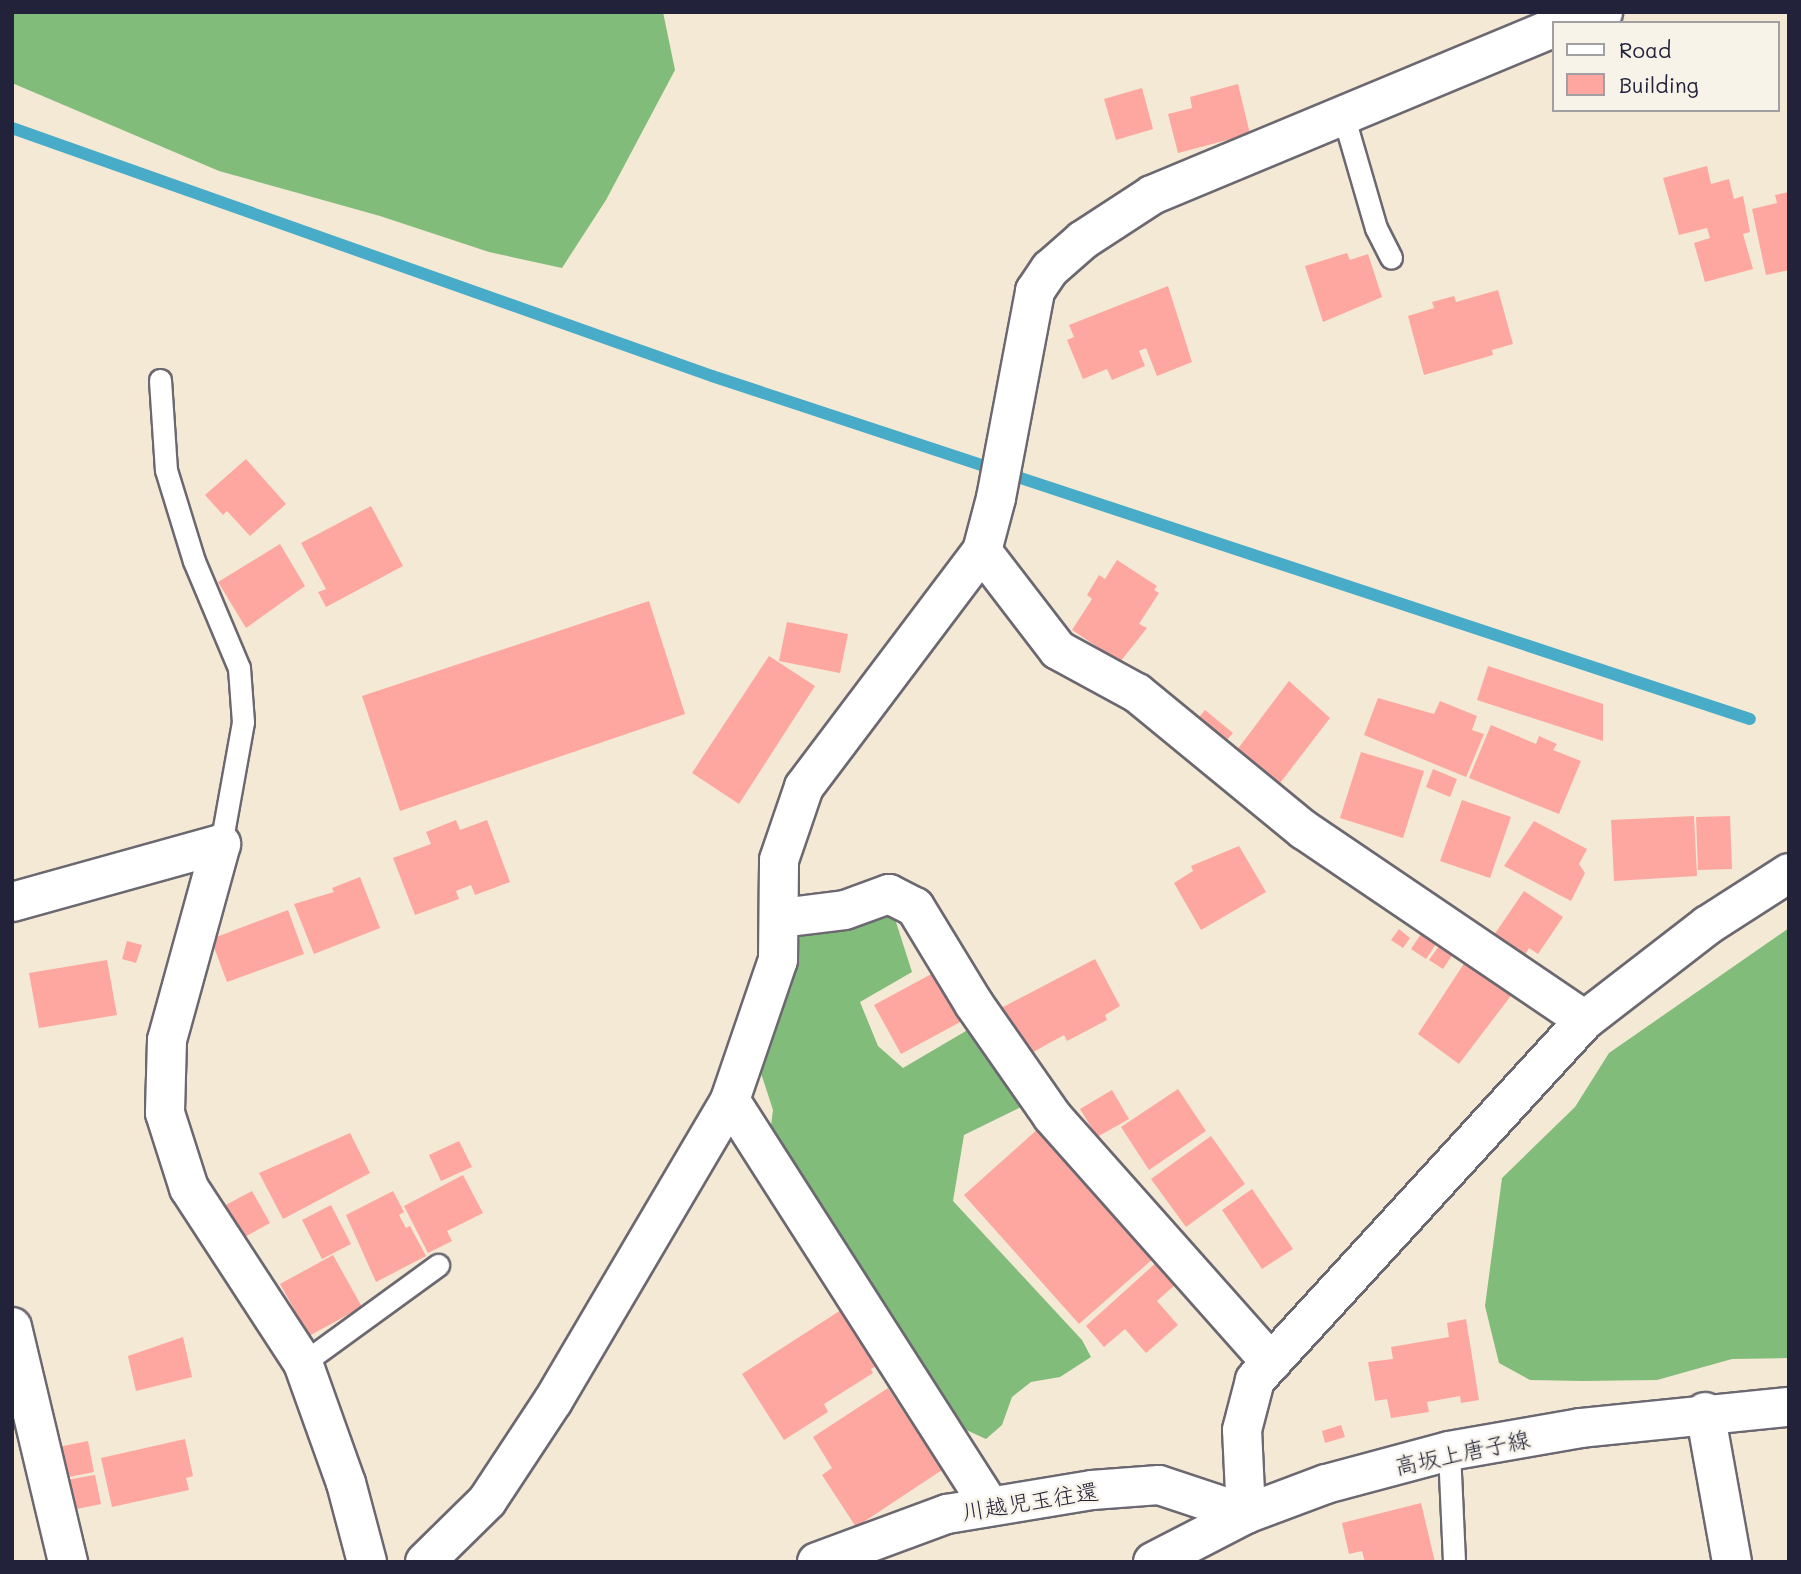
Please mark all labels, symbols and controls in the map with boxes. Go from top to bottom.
legend [1552,21,1780,112]
text: Road [1619,36,1671,63]
text: Building [1619,71,1699,98]
street label: 高坂上唐子線 [1392,1424,1532,1480]
street label: 川越児玉往還 [960,1477,1100,1525]

